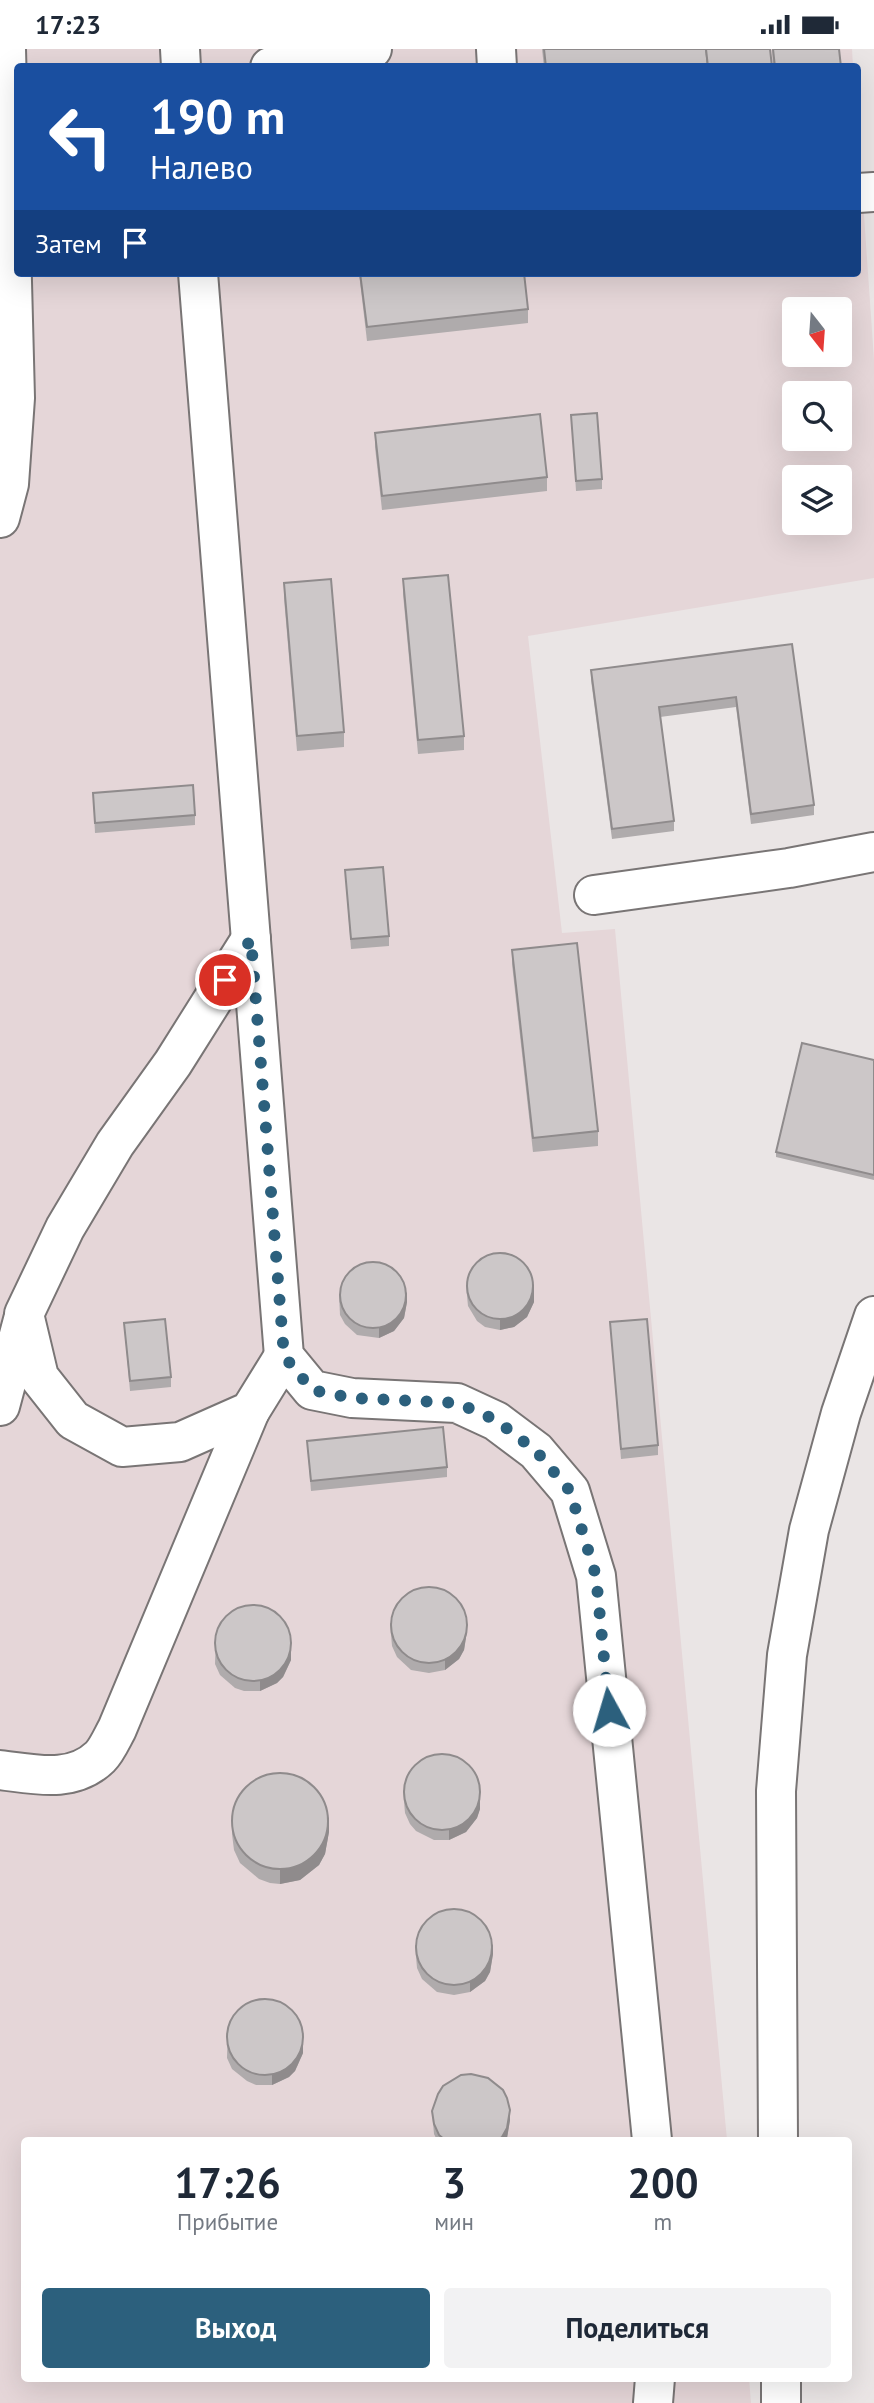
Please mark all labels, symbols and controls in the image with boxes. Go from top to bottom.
text: 17:23 [35,8,101,41]
text: 190 m [150,84,285,148]
icon: left [35,91,126,182]
text: Налево [150,146,253,188]
icon: arrive [116,224,154,262]
text: Затем [35,227,102,260]
north arrow [782,297,852,367]
map controls [782,297,852,535]
button: search [782,381,852,451]
button: layers [782,465,852,535]
pin [195,950,255,1010]
icon: arrive [206,961,244,999]
position arrow [572,1673,646,1747]
text: 17:26 [174,2155,281,2210]
text: 3 [442,2155,466,2210]
text: 200 [627,2155,699,2210]
text: Прибытие [177,2207,278,2236]
text: мин [434,2207,474,2236]
text: m [654,2207,672,2236]
button: Выход [42,2288,430,2368]
button: Поделиться [444,2288,831,2368]

